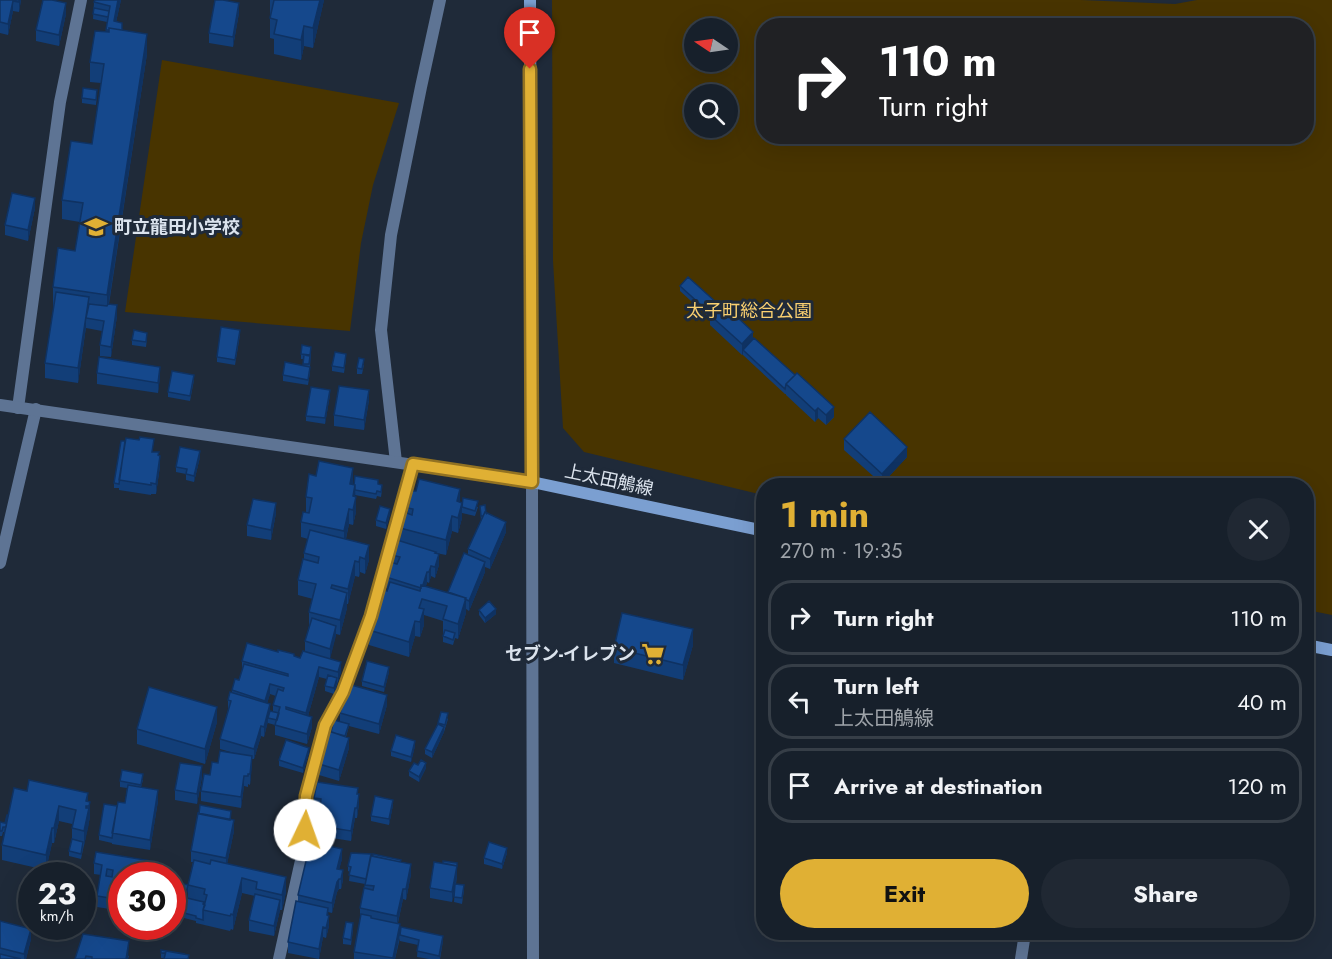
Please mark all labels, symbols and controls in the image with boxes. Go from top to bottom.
pin [504,7,555,69]
icon: arrive [513,16,546,49]
north arrow [684,18,738,72]
map controls [684,18,738,138]
text: 110 m [879,31,997,92]
icon: right [780,42,858,120]
button: search [684,84,738,138]
text: Turn right [879,87,987,126]
school or university icon: 町立龍田小学校 [83,214,109,240]
place label: 町立龍田小学校 [114,214,240,240]
park label: 太子町総合公園 [686,298,812,324]
street label: 上太田鵤線 [562,458,656,502]
text: 1 min [780,488,869,540]
button: close [1227,498,1290,561]
text: 270 m · 19:35 [780,537,902,566]
icon: right [783,601,816,634]
text: Turn right [834,602,934,634]
text: 110 m [1230,602,1287,634]
place label: セブン-イレブン [505,641,635,667]
supermarket icon: セブン-イレブン [640,641,666,667]
text: Turn left [834,670,919,702]
icon: left [783,685,816,718]
text: 40 m [1237,686,1287,718]
text: 上太田鵤線 [834,704,934,733]
icon: arrive [783,769,816,802]
text: Arrive at destination [834,770,1043,802]
text: 120 m [1228,770,1287,802]
position arrow [273,798,337,862]
button: Exit [780,859,1029,928]
button: Share [1041,859,1290,928]
speed limit sign: 30 [108,862,186,940]
text: 23 [38,872,76,915]
text: km/h [40,905,74,927]

